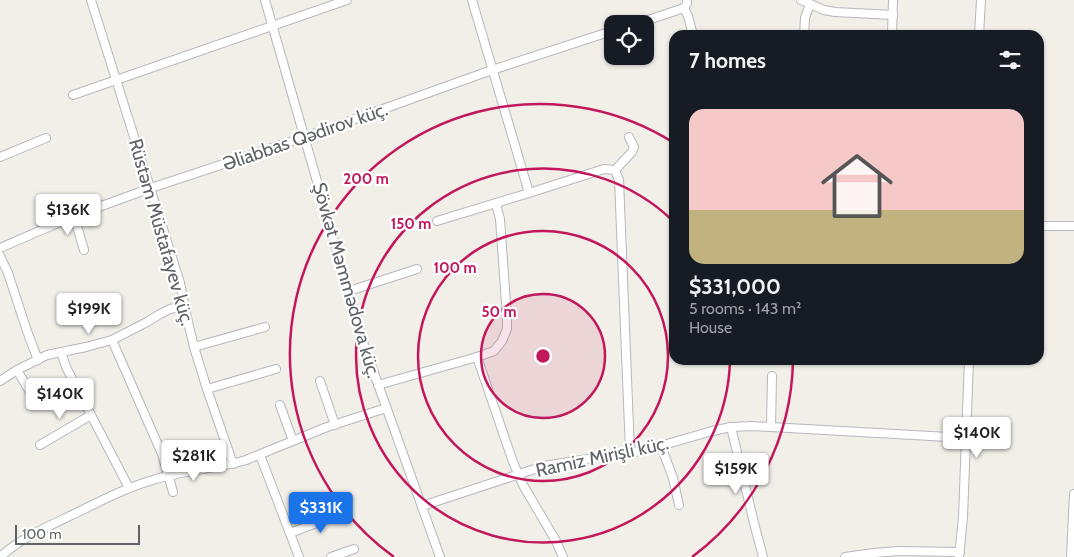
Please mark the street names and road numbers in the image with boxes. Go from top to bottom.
street label: Əliabbas Qədirov küç. [220,97,391,175]
street label: Rüstəm Müstafayev küç. [124,136,199,328]
street label: Şövkət Məmmədova küç. [308,180,385,381]
street label: Ramiz Mirişli küç. [533,431,671,482]

